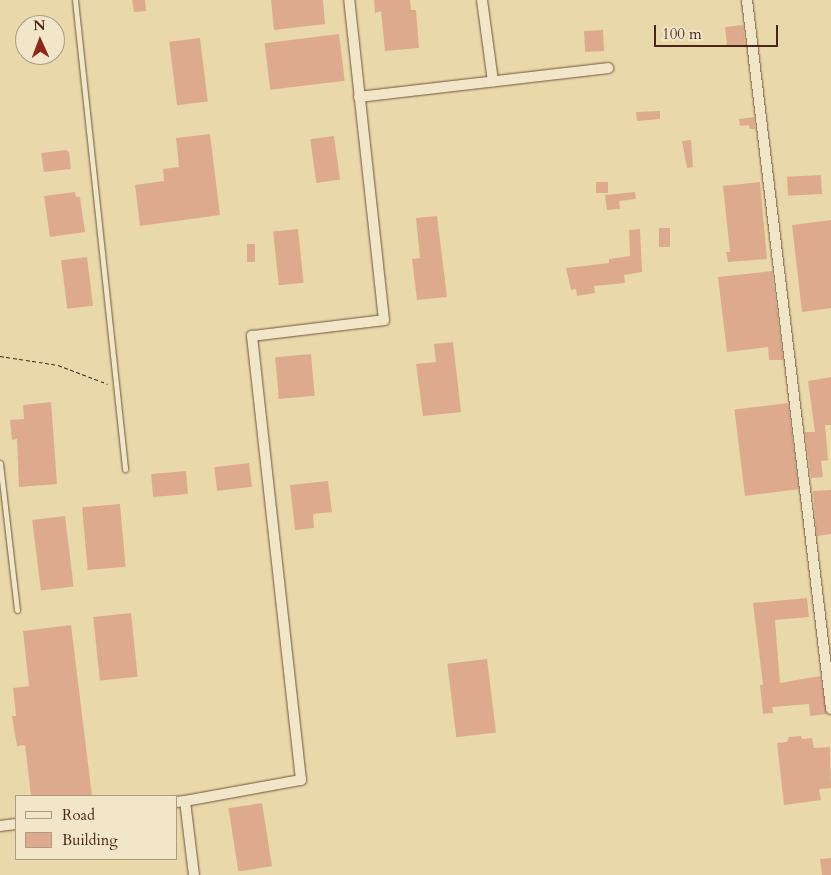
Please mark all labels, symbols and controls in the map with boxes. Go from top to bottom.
north arrow [15,15,65,65]
scale bar [656,15,780,47]
text: N [33,16,46,35]
text: 100 m [662,24,702,44]
legend [15,795,178,860]
text: Road [62,805,95,825]
text: Building [62,830,118,850]

